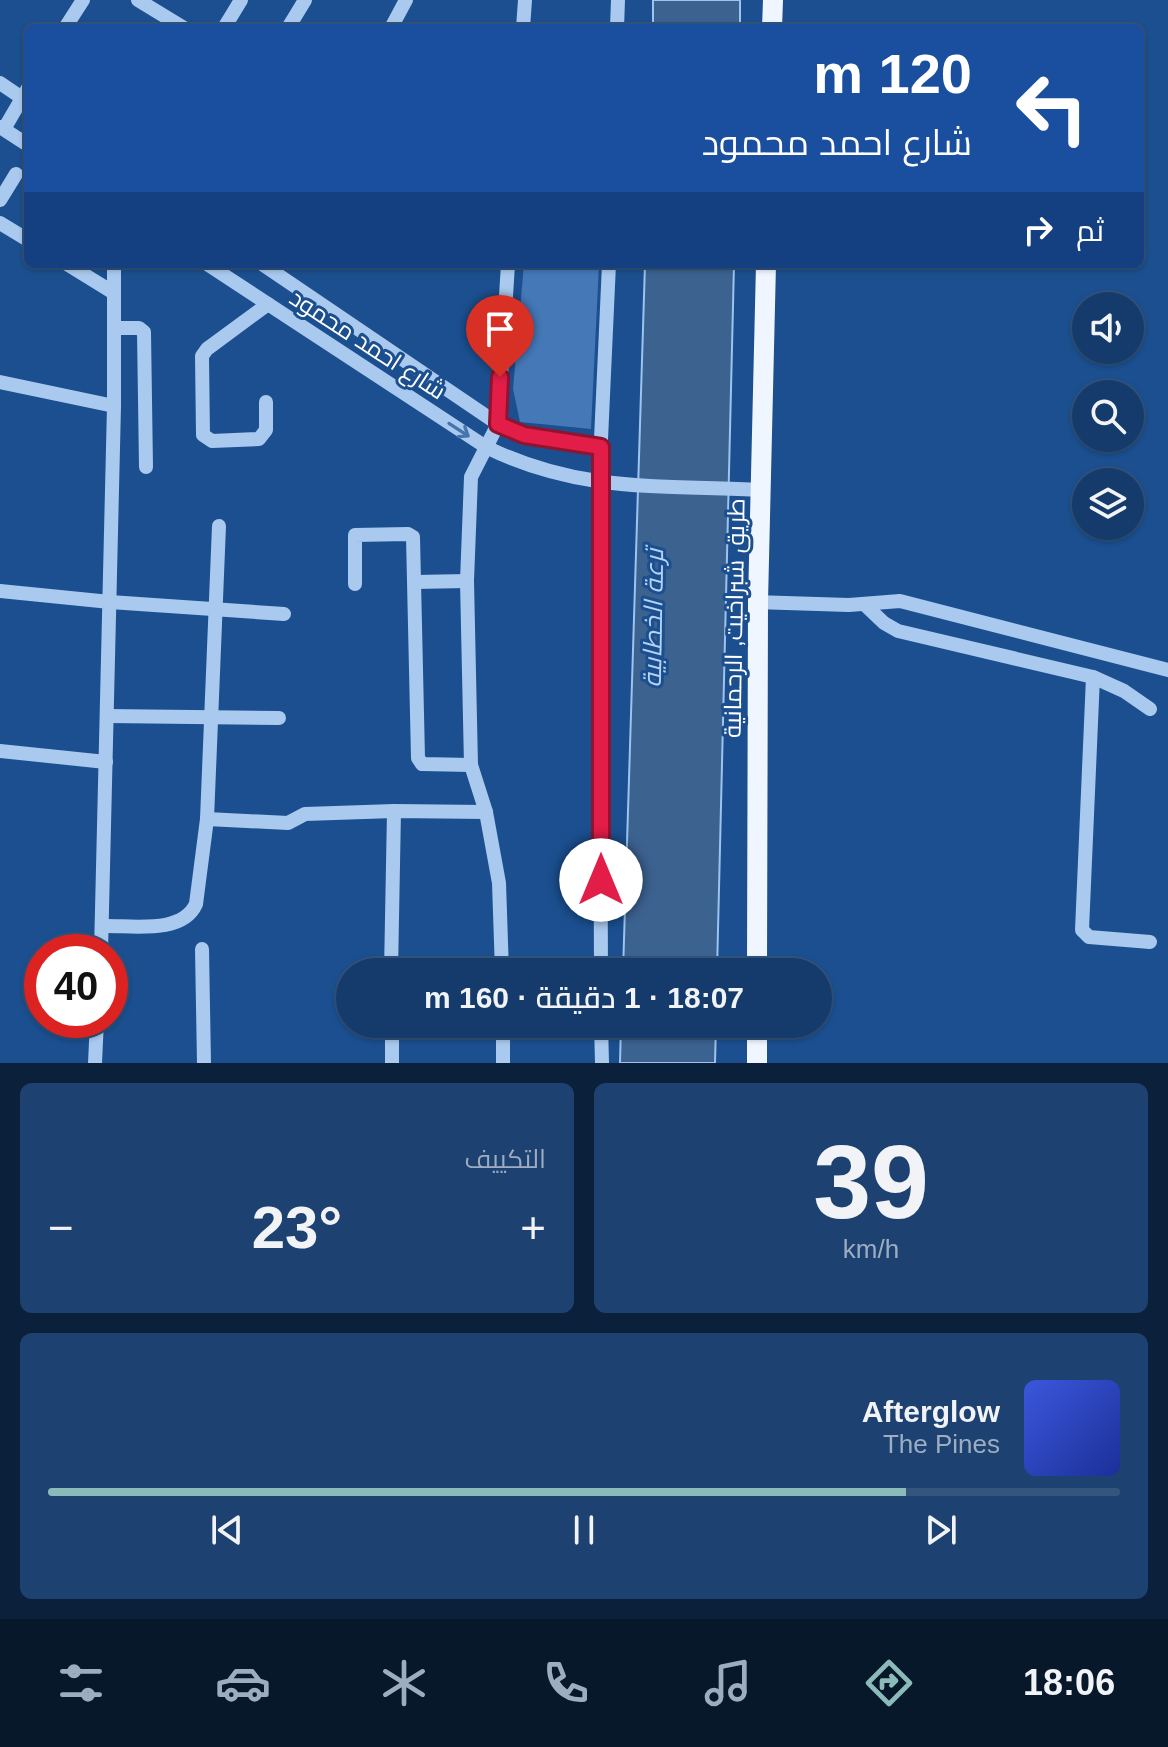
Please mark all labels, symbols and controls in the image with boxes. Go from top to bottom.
text: 120 m [813,42,972,105]
icon: left [1000,56,1104,160]
text: شارع احمد محمود [702,122,972,163]
icon: right [1016,208,1060,252]
text: ثم [1076,214,1104,247]
street label: شارع احمد محمود [283,284,451,407]
map controls [1072,292,1144,540]
button: sound [1072,292,1144,364]
pin [466,295,534,377]
icon: arrive [478,307,522,351]
button: search [1072,380,1144,452]
one-way arrow [448,422,470,438]
button: layers [1072,468,1144,540]
street label: طريق شبراخيت, الرحمانية [718,498,752,738]
water label: ترعة الخطابية [637,543,669,688]
position arrow [559,838,643,922]
speed limit sign: 40 [24,934,128,1038]
text: 18:07 · 1 دقيقة · 160 m [424,981,744,1014]
text: 39 [813,1124,929,1240]
text: التكييف [464,1144,546,1174]
text: 23° [252,1194,342,1261]
text: − [48,1203,74,1252]
text: + [520,1203,546,1252]
text: km/h [843,1234,899,1264]
text: Afterglow [862,1395,1000,1428]
text: The Pines [883,1429,1000,1459]
icon: previous [205,1508,249,1552]
icon: pause [562,1508,606,1552]
icon: next [919,1508,963,1552]
icon: filters [53,1655,109,1711]
icon: car [215,1655,271,1711]
icon: climate [376,1655,432,1711]
icon: phone [538,1655,594,1711]
icon: music [700,1655,756,1711]
icon: directions [861,1655,917,1711]
text: 18:06 [1023,1662,1115,1703]

